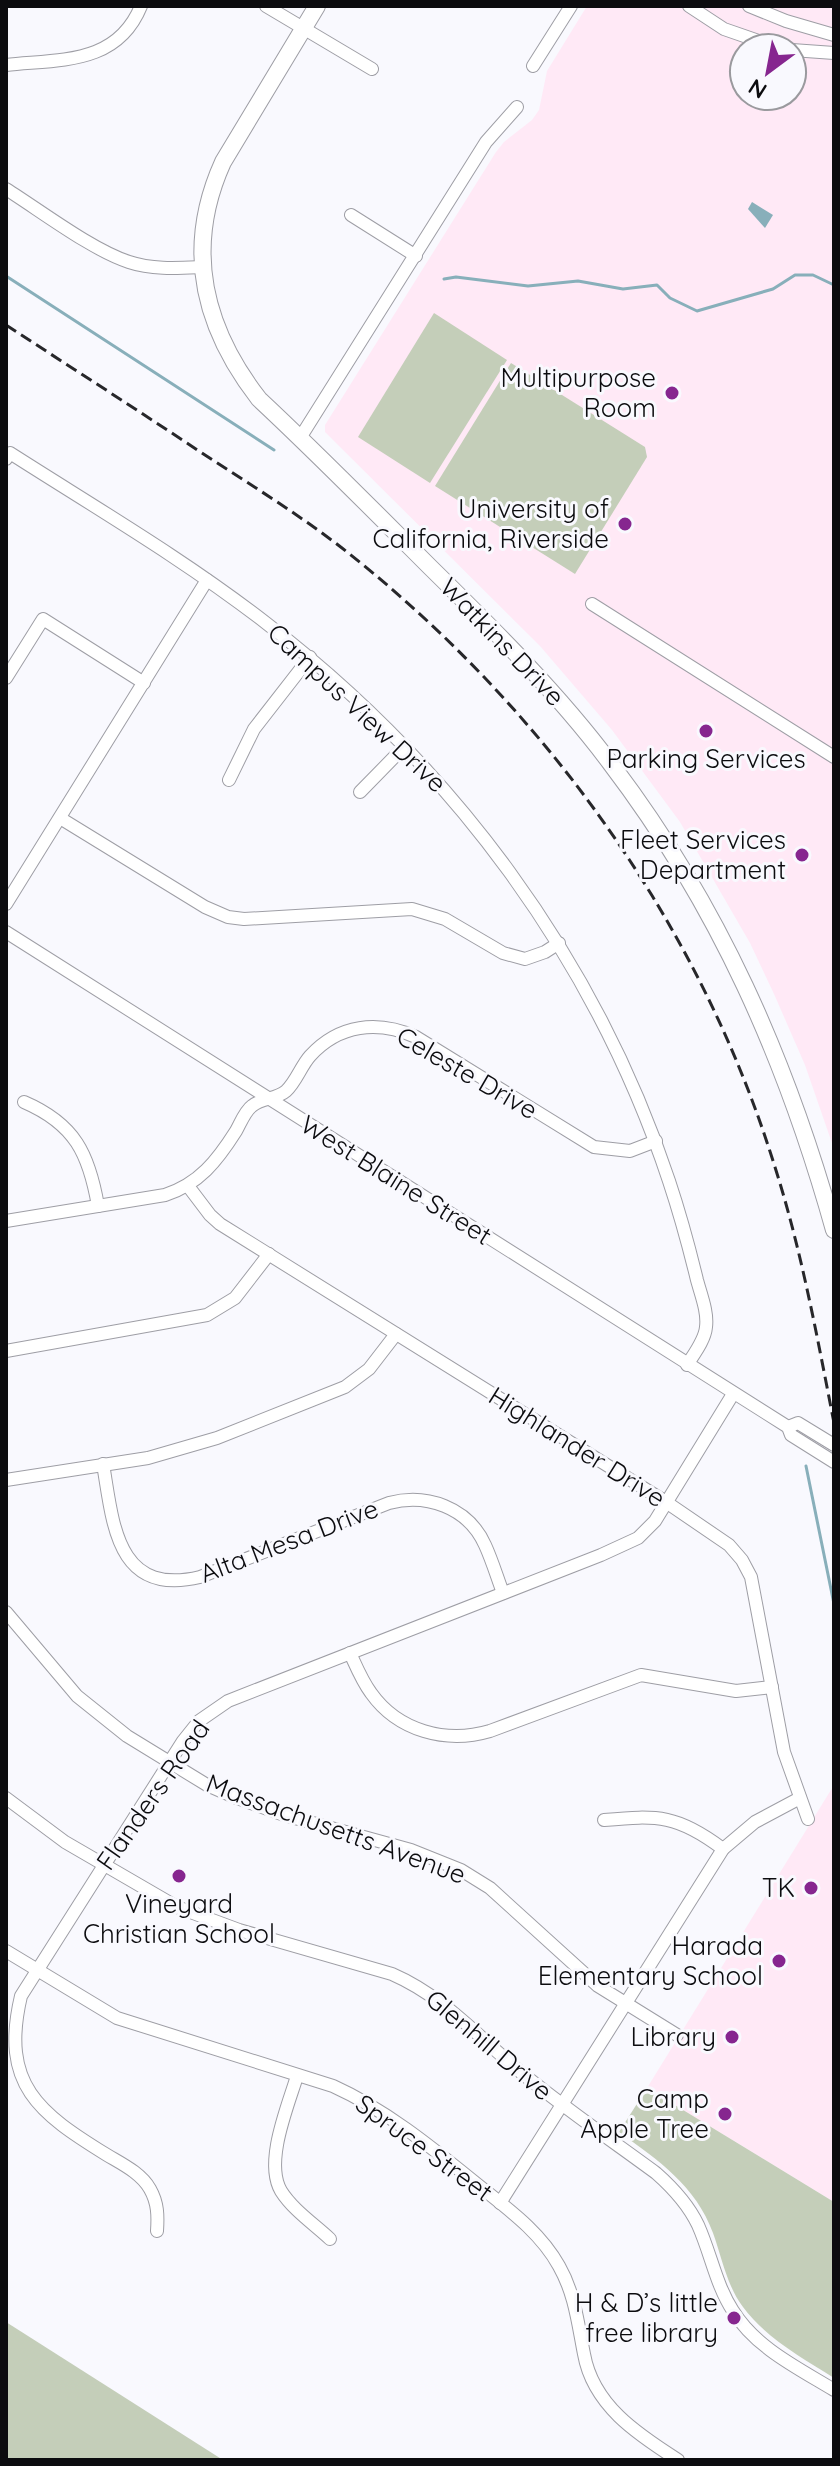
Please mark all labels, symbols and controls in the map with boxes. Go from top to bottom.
north arrow [728,32,808,112]
text: N [743,73,772,105]
place label: Multipurpose Room [501,361,656,424]
marker: Multipurpose Room [663,384,681,402]
place label: University of California, Riverside [373,492,609,555]
marker: University of California, Riverside [616,515,634,533]
street label: Watkins Drive [433,571,572,713]
street label: Campus View Drive [261,616,454,799]
marker: Parking Services [697,722,715,740]
place label: Parking Services [606,742,806,775]
place label: Fleet Services Department [620,823,786,886]
marker: Fleet Services Department [793,846,811,864]
street label: Celeste Drive [391,1019,544,1126]
street label: West Blaine Street [294,1107,498,1252]
street label: Highlander Drive [483,1379,672,1514]
street label: Alta Mesa Drive [195,1491,383,1590]
street label: Flanders Road [89,1713,217,1876]
street label: Massachusetts Avenue [202,1766,471,1891]
marker: Vineyard Christian School [170,1867,188,1885]
place label: TK [762,1871,795,1904]
marker: TK [802,1879,820,1897]
place label: Vineyard Christian School [83,1887,275,1950]
place label: Harada Elementary School [538,1929,763,1992]
marker: Harada Elementary School [770,1952,788,1970]
street label: Glenhill Drive [419,1982,559,2107]
place label: Library [631,2020,716,2053]
marker: Library [723,2028,741,2046]
place label: Camp Apple Tree [580,2082,709,2145]
street label: Spruce Street [349,2087,499,2208]
marker: Camp Apple Tree [716,2105,734,2123]
place label: H & D’s little free library [575,2286,718,2349]
marker: H & D’s little free library [725,2309,743,2327]

